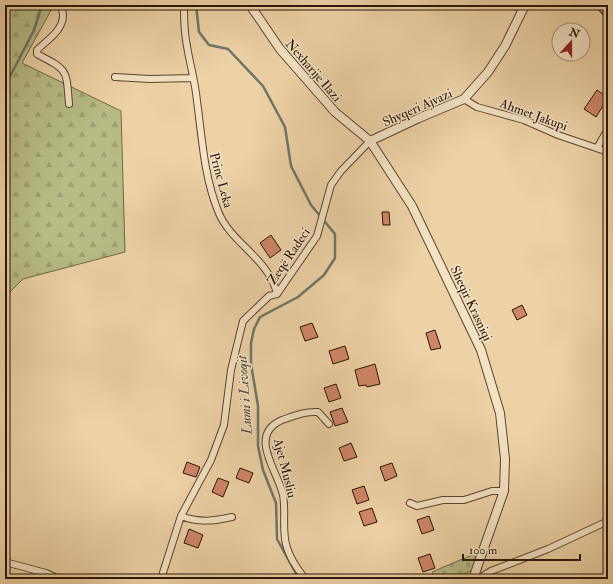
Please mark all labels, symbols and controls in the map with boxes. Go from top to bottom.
north arrow [551,22,591,62]
text: N [567,25,582,41]
street label: Nexharije Ilazi [282,36,345,106]
street label: Shyqeri Ajvazi [380,85,456,131]
street label: Ahmet Jakupi [496,95,570,136]
street label: Princ Leka [206,151,236,210]
street label: Zeqë Radeci [264,225,314,288]
street label: Sheqir Krasniqi [447,263,496,344]
water label: Lumi i Livoqit [233,354,256,436]
street label: Ajet Musliu [270,436,300,500]
scale bar [463,536,580,562]
text: 100 m [469,543,498,558]

